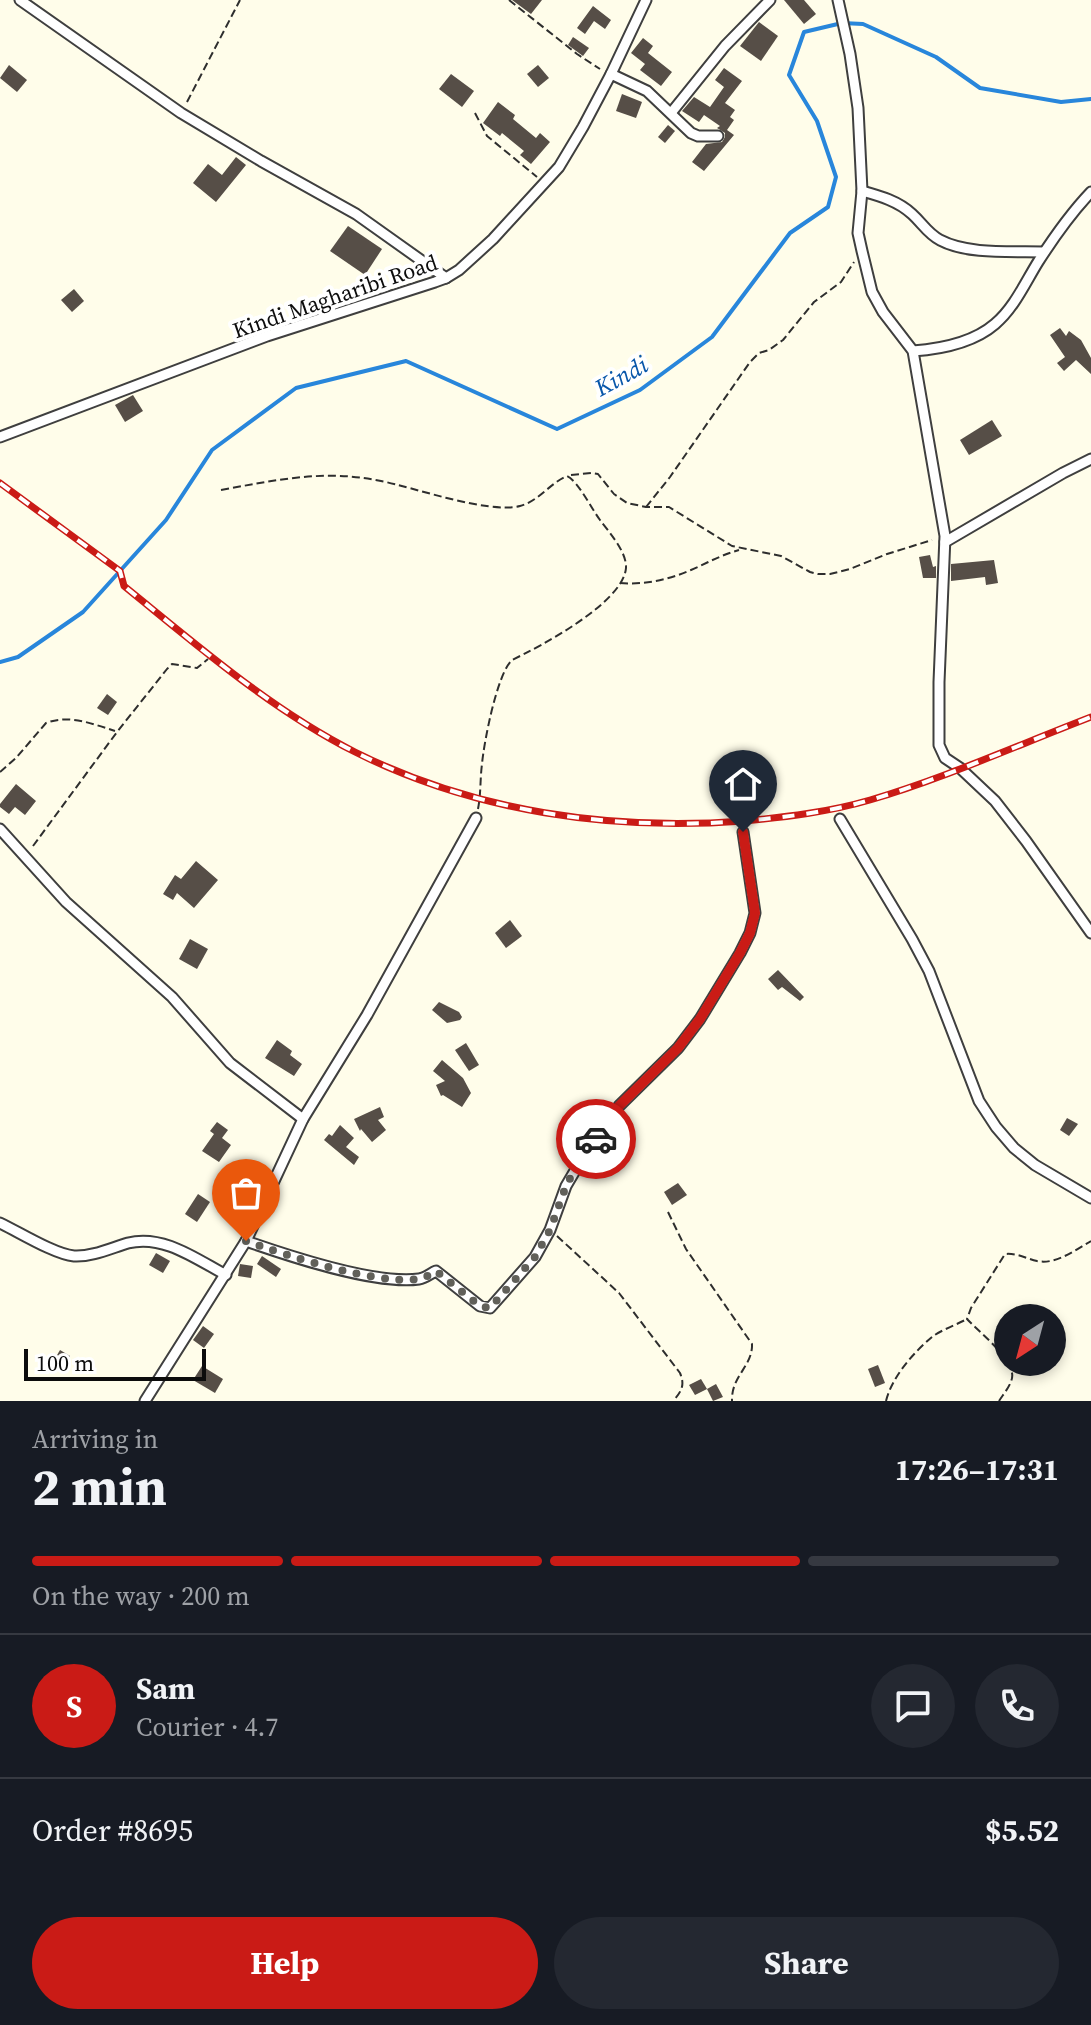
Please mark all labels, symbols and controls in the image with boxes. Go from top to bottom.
street label: Kindi Magharibi Road [229,247,442,345]
water label: Kindi [587,348,654,405]
pin [709,750,777,832]
icon: home [721,762,765,806]
courier [556,1099,636,1179]
icon: car [574,1117,618,1161]
pin [212,1159,280,1241]
icon: bag [224,1171,268,1215]
north arrow [994,1304,1066,1376]
map controls [994,1304,1066,1376]
scale bar [24,1345,206,1381]
text: 100 m [36,1348,94,1378]
text: Arriving in [32,1421,158,1457]
text: 17:26–17:31 [895,1449,1059,1490]
text: 2 min [32,1451,167,1522]
text: On the way · 200 m [32,1578,250,1614]
button: chat [871,1664,955,1748]
button: phone [975,1664,1059,1748]
text: Sam [136,1668,195,1709]
text: S [66,1686,82,1727]
text: Courier · 4.7 [136,1709,278,1745]
text: Order #8695 [32,1810,193,1851]
text: $5.52 [985,1810,1059,1851]
button: Help [32,1917,538,2009]
button: Share [554,1917,1059,2009]

